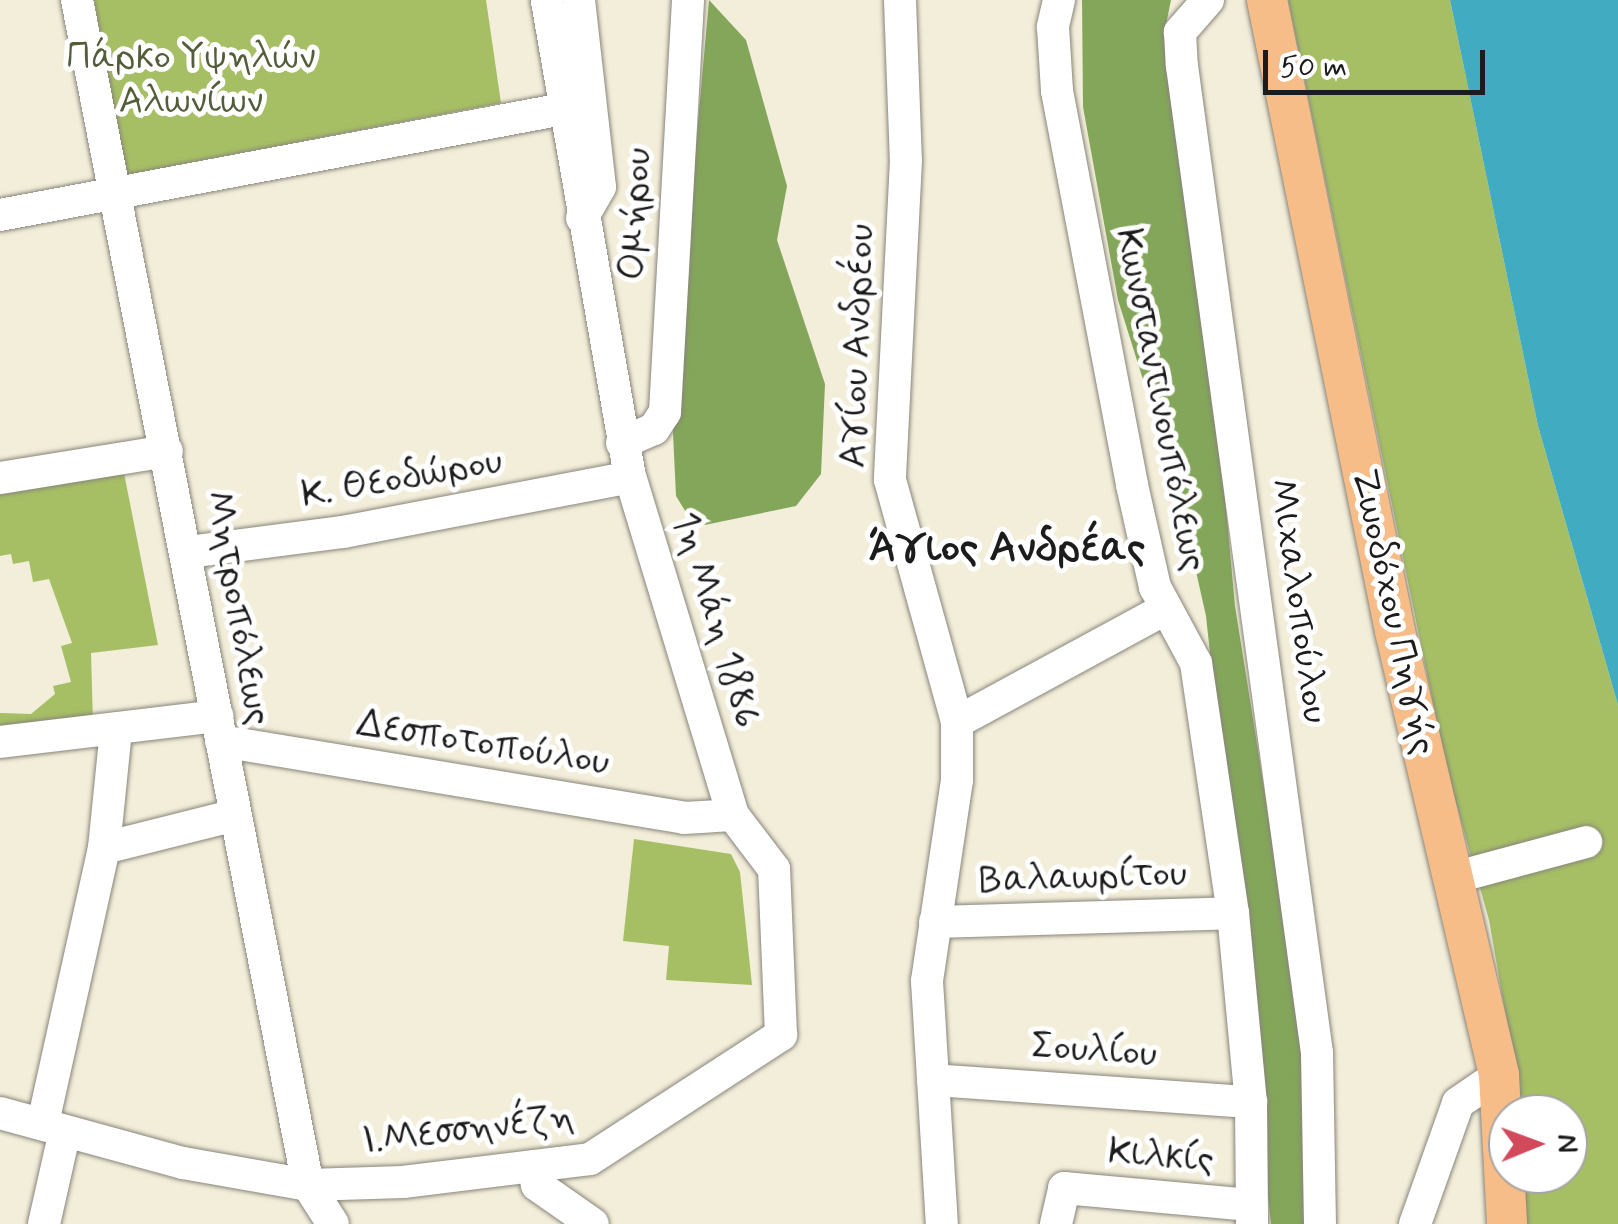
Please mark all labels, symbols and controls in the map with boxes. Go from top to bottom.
scale bar [1268,30,1490,92]
park label: Πάρκο Υψηλών Αλωνίων [66,35,316,124]
text: 50 m [1280,48,1347,87]
street label: Ομήρου [610,146,662,282]
street label: Αγίου Ανδρέου [831,223,885,469]
street label: Κωνσταντινουπόλεως [1104,225,1216,575]
street label: Κ. Θεοδώρου [298,439,506,519]
street label: Ζωοδόχου Πηγής [1340,465,1446,759]
street label: Μιχαλοπούλου [1258,476,1338,726]
street label: Μητροπόλεως [194,487,280,729]
street label: 1η Μάη 1886 [661,506,769,734]
district label: Άγιος Ανδρέας [869,524,1145,574]
street label: Δεσποτοπούλου [354,702,612,786]
street label: Βαλαωρίτου [978,852,1188,904]
street label: Σουλίου [1030,1024,1158,1078]
street label: Ι.Μεσσηνέζη [360,1094,576,1166]
north arrow [1488,1094,1588,1194]
street label: Κιλκίς [1106,1130,1216,1184]
text: N [1548,1134,1585,1153]

